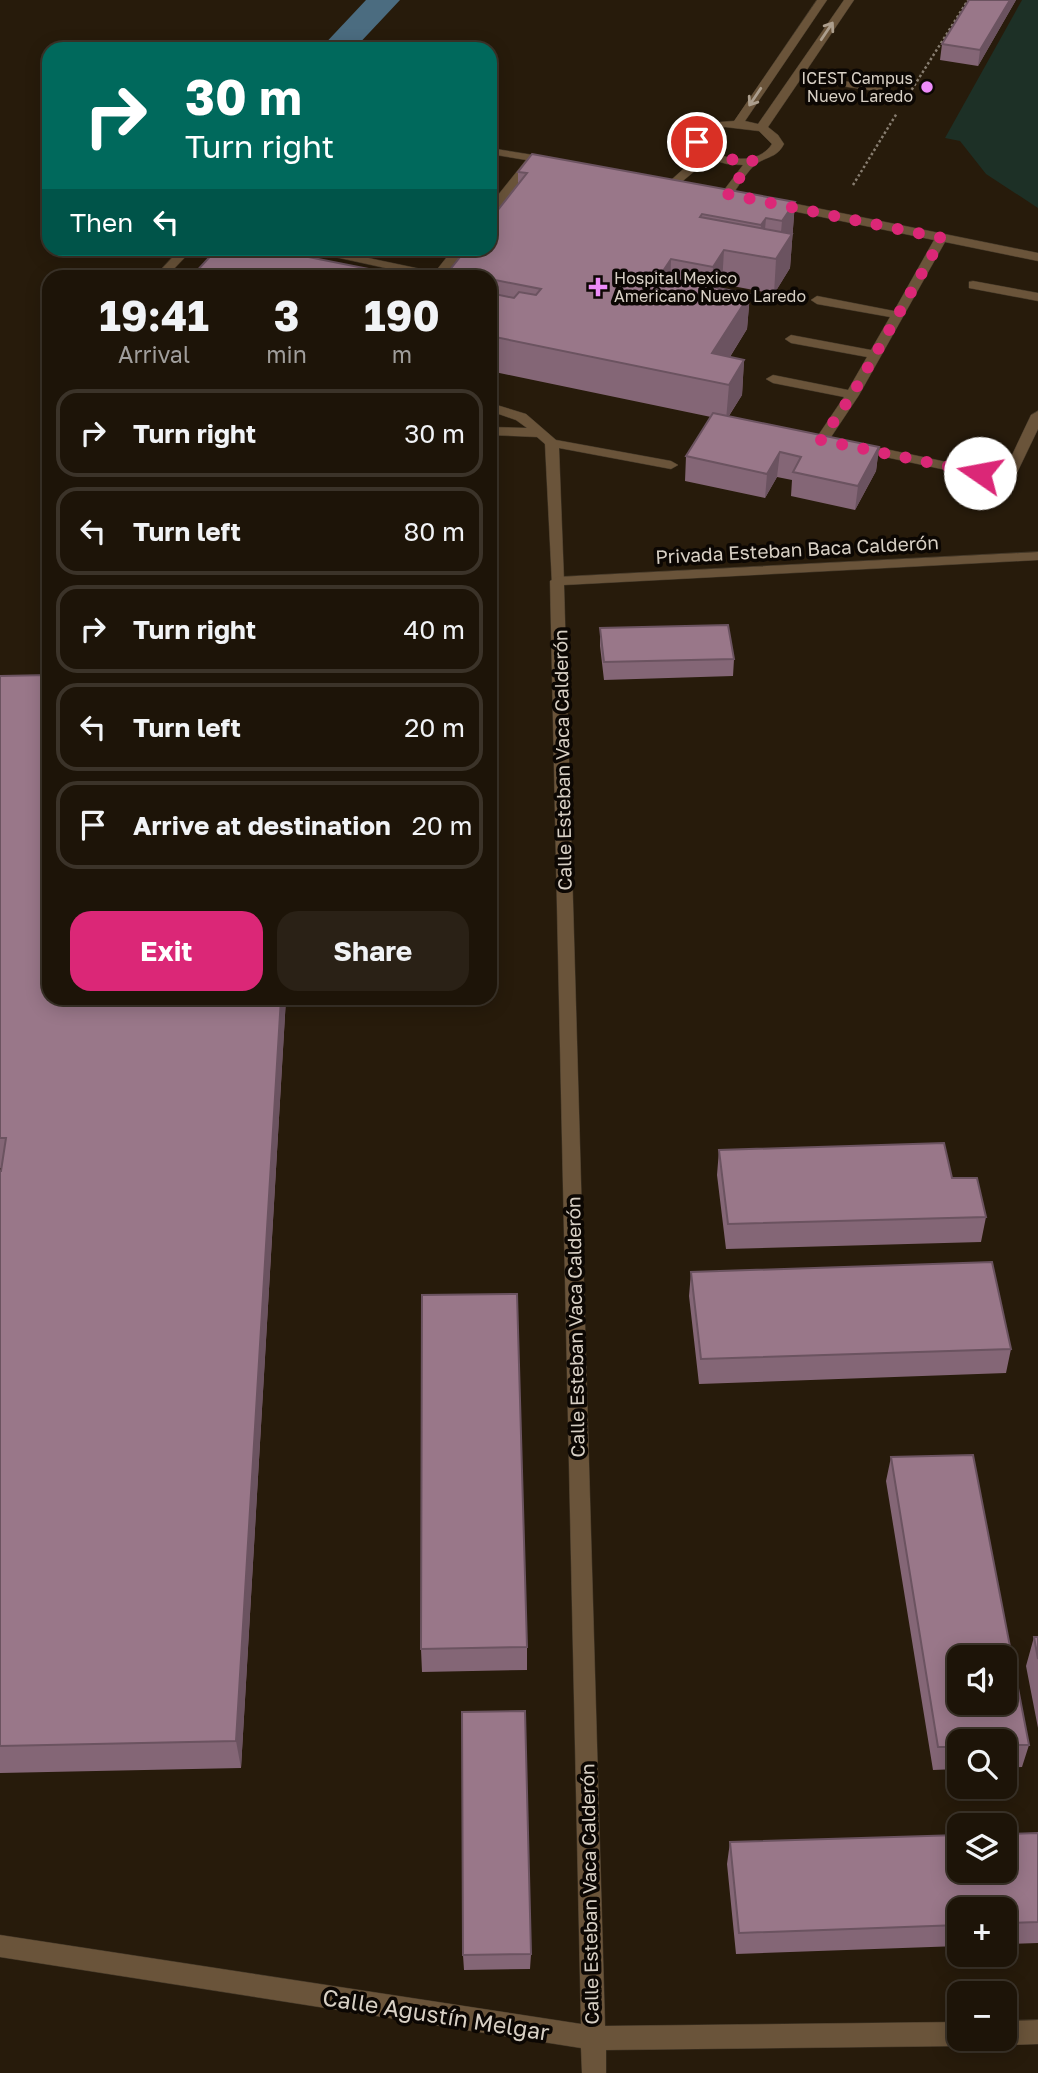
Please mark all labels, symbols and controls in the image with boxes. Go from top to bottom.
one-way arrow [821,22,835,42]
text: 30 m [185,67,302,126]
place label: ICEST Campus Nuevo Laredo [801,68,913,106]
icon: right [70,70,161,161]
marker: ICEST Campus Nuevo Laredo [919,79,935,95]
one-way arrow [748,87,762,106]
pin [667,112,727,172]
icon: arrive [678,123,716,161]
text: Turn right [185,127,334,165]
icon: left [147,203,185,241]
text: Then [70,207,133,238]
place label: Hospital Mexico Americano Nuevo Laredo [614,268,806,306]
marker: Hospital Mexico Americano Nuevo Laredo [588,277,608,297]
text: 19:41 [99,290,209,340]
text: 3 [274,290,299,340]
text: 190 [364,290,440,340]
text: Arrival [118,340,190,368]
text: min [266,340,307,368]
text: m [392,340,412,368]
icon: right [74,414,112,452]
text: Turn right [133,418,256,449]
text: 30 m [404,418,465,449]
position arrow [943,436,1017,510]
icon: left [74,512,112,550]
text: Turn left [133,516,241,547]
text: 80 m [404,516,465,547]
street label: Privada Esteban Baca Calderón [655,530,939,568]
icon: right [74,610,112,648]
text: Turn right [133,614,256,645]
text: 40 m [404,614,465,645]
street label: Calle Esteban Vaca Calderón [548,629,576,891]
icon: left [74,708,112,746]
text: Turn left [133,712,241,743]
text: 20 m [404,712,465,743]
icon: arrive [74,806,112,844]
text: Arrive at destination [133,810,391,841]
text: 20 m [412,810,472,841]
button: Exit [70,911,263,991]
button: Share [277,911,469,991]
street label: Calle Esteban Vaca Calderón [561,1196,589,1458]
map controls [947,1645,1017,2051]
button: sound [947,1645,1017,1715]
button: search [947,1729,1017,1799]
street label: Calle Esteban Vaca Calderón [575,1763,603,2025]
button: layers [947,1813,1017,1883]
button: + [947,1897,1017,1967]
button: − [947,1981,1017,2051]
street label: Calle Agustín Melgar [321,1982,551,2046]

